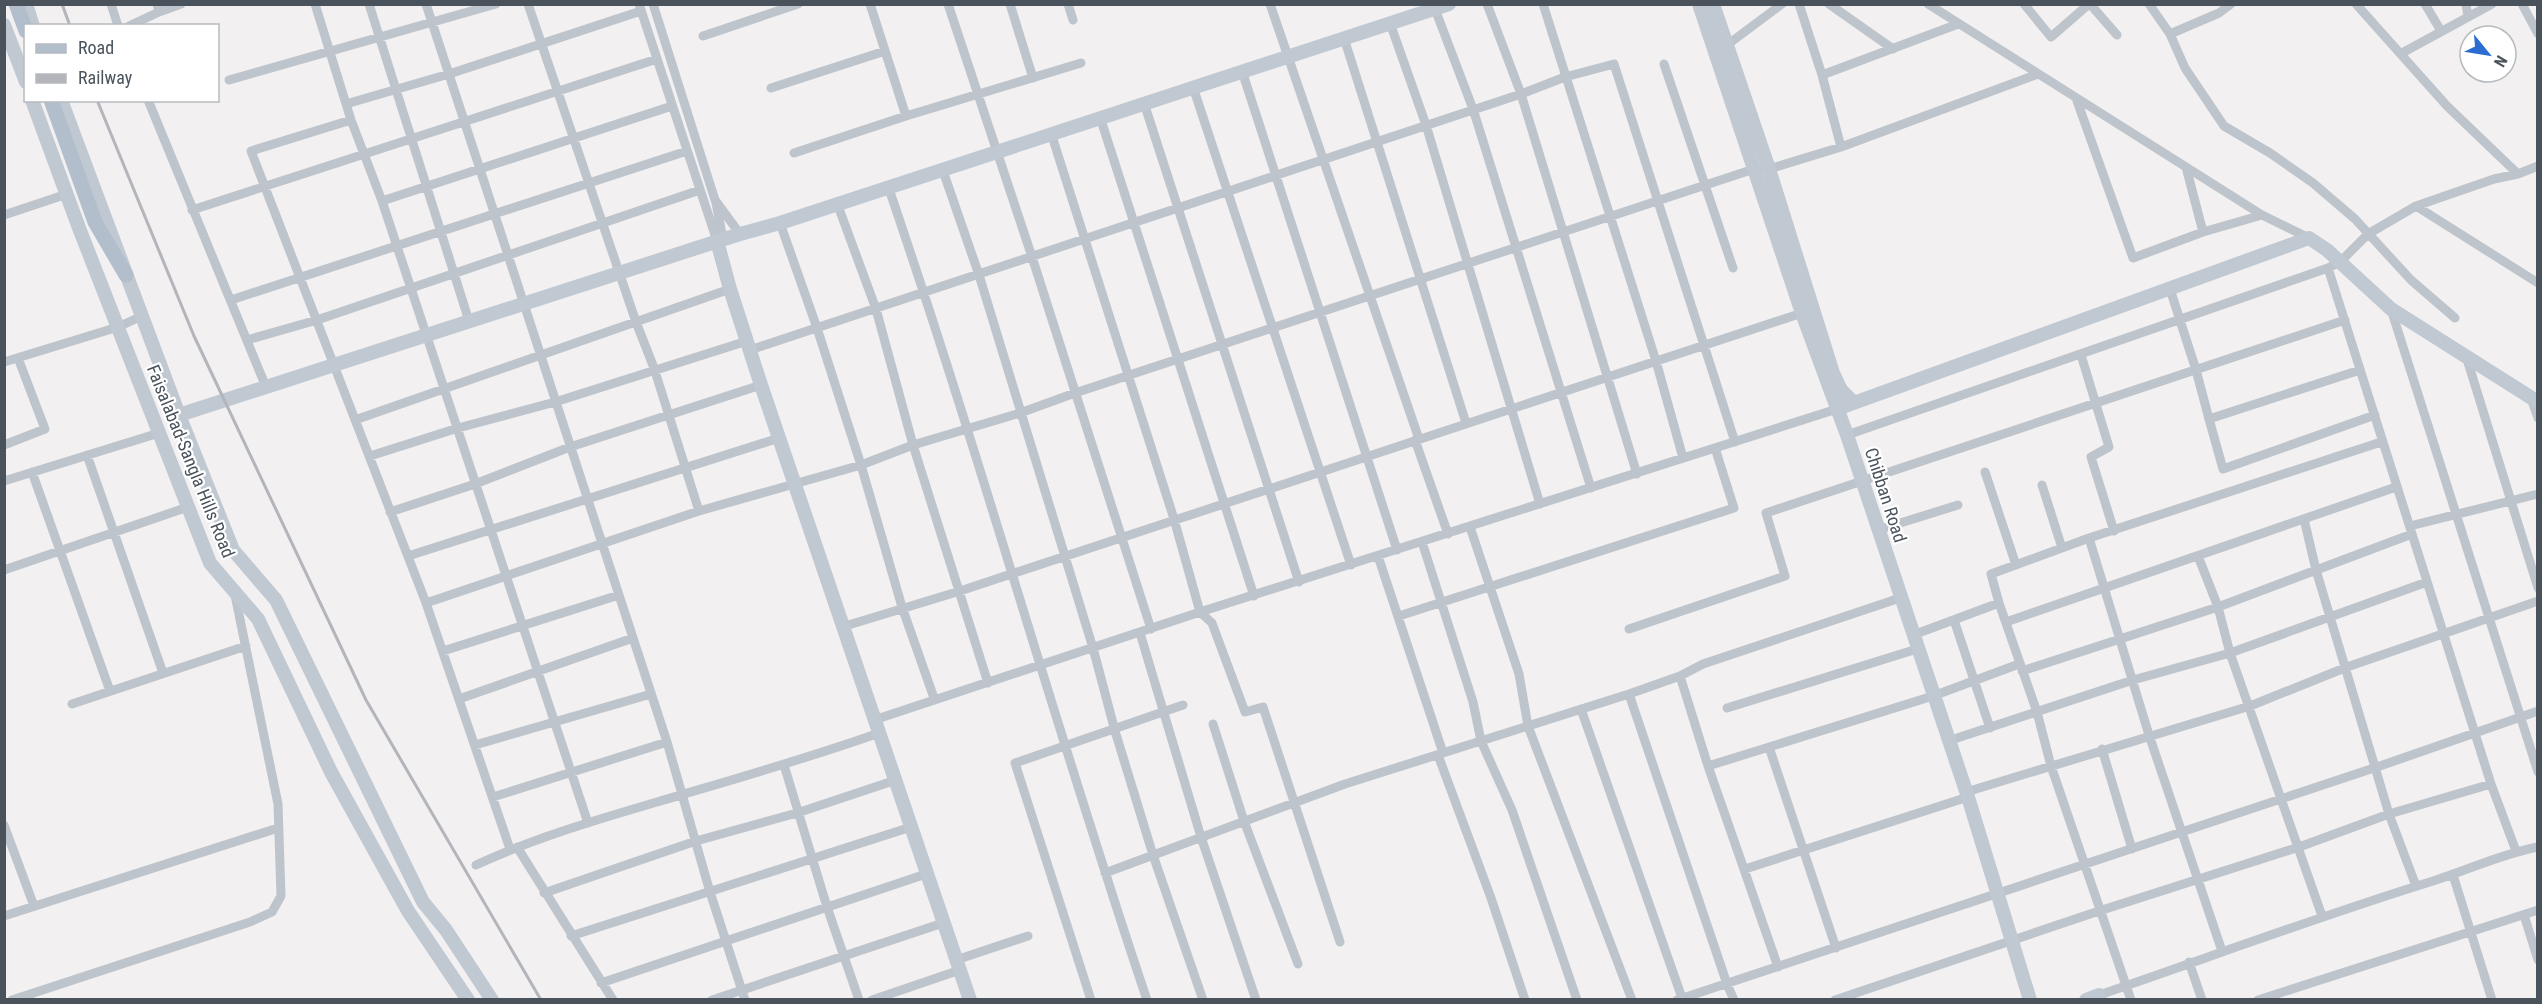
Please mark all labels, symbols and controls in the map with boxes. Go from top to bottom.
legend [24,24,219,102]
north arrow [2458,24,2518,84]
text: Road [78,37,114,58]
text: N [2490,52,2511,70]
text: Railway [78,67,133,88]
street label: Faisalabad-Sangla Hills Road [143,362,239,560]
street label: Chibban Road [1861,445,1911,545]

